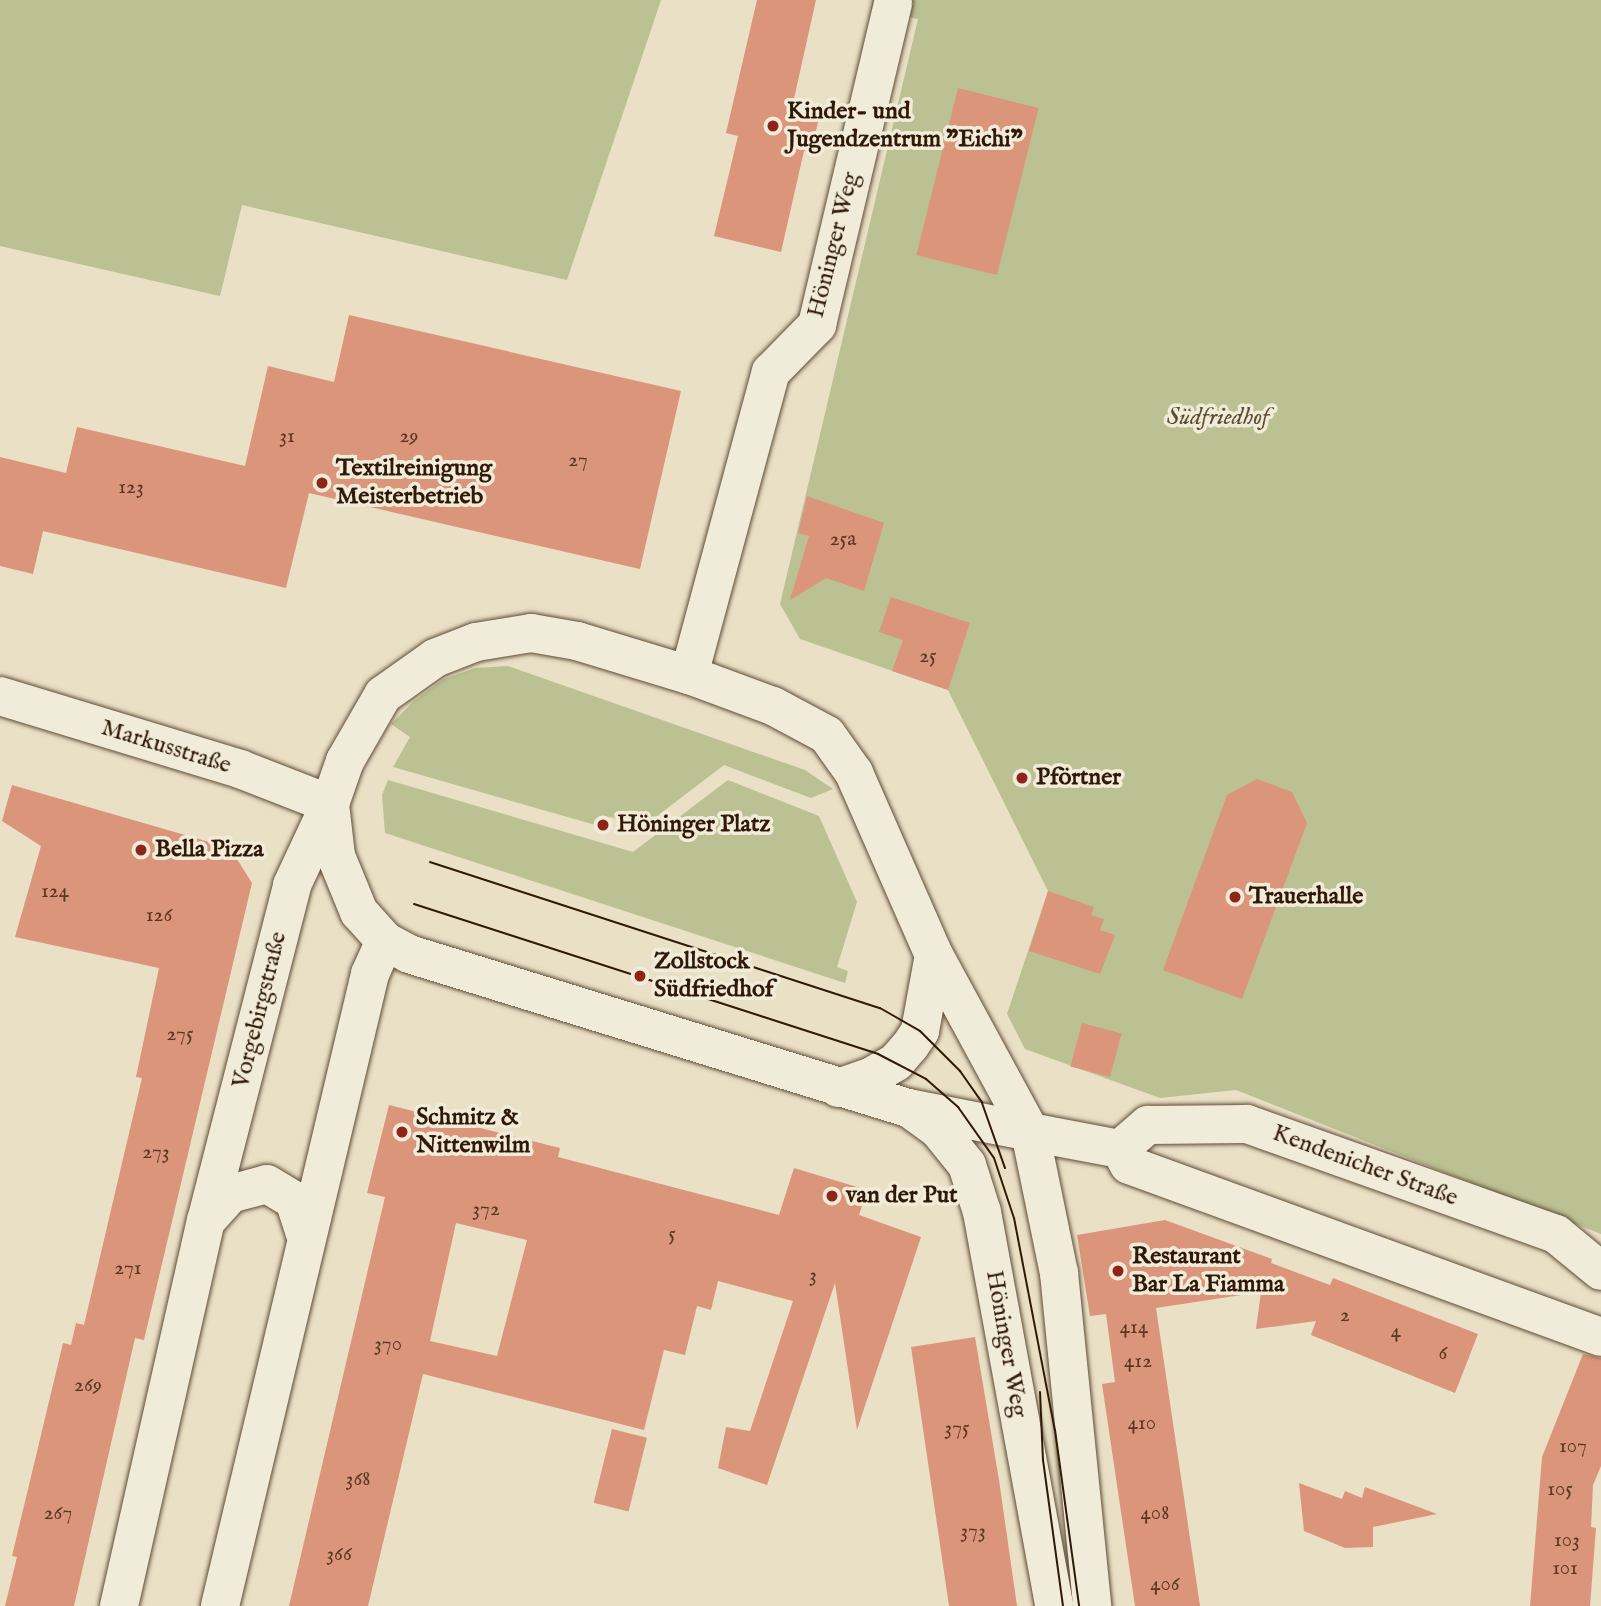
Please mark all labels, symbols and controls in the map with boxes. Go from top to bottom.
place label: Kinder- und Jugendzentrum "Eichi" [787,98,1023,154]
marker: Kinder- und Jugendzentrum "Eichi" [765,118,781,134]
street label: Höninger Weg [802,169,866,321]
park label: Südfriedhof [1167,404,1269,432]
house number: 31 [279,424,295,450]
house number: 29 [399,424,419,450]
house number: 27 [568,448,588,474]
place label: Textilreinigung Meisterbetrieb [336,455,492,511]
house number: 123 [118,475,144,501]
marker: Textilreinigung Meisterbetrieb [314,475,330,491]
house number: 25a [830,527,856,553]
house number: 25 [919,644,937,670]
street label: Markusstraße [97,714,235,780]
place label: Pförtner [1036,764,1121,792]
marker: Pförtner [1014,770,1030,786]
place label: Höninger Platz [617,811,770,839]
marker: Höninger Platz [595,817,611,833]
place label: Bella Pizza [155,836,264,864]
marker: Bella Pizza [133,842,149,858]
house number: 124 [41,879,69,905]
place label: Trauerhalle [1249,883,1363,911]
marker: Trauerhalle [1227,889,1243,905]
house number: 126 [146,903,172,929]
street label: Vorgebirgstraße [227,929,293,1091]
place label: Zollstock Südfriedhof [654,948,773,1004]
marker: Zollstock Südfriedhof [632,968,648,984]
house number: 275 [166,1022,194,1048]
place label: Schmitz & Nittenwilm [416,1104,530,1160]
street label: Kendenicher Straße [1268,1119,1462,1213]
marker: Schmitz & Nittenwilm [394,1124,410,1140]
house number: 273 [142,1140,170,1166]
place label: van der Put [846,1182,957,1210]
marker: van der Put [824,1188,840,1204]
house number: 372 [472,1197,500,1223]
house number: 5 [668,1222,676,1248]
place label: Restaurant Bar La Fiamma [1132,1243,1284,1299]
house number: 271 [114,1256,142,1282]
house number: 3 [809,1263,817,1289]
marker: Restaurant Bar La Fiamma [1110,1263,1126,1279]
street label: Höninger Weg [979,1268,1033,1420]
house number: 2 [1340,1303,1350,1329]
house number: 414 [1120,1315,1148,1341]
house number: 4 [1391,1319,1401,1345]
house number: 370 [374,1332,402,1358]
house number: 6 [1439,1341,1447,1367]
house number: 412 [1124,1349,1152,1375]
house number: 269 [74,1373,102,1399]
house number: 410 [1128,1411,1156,1437]
house number: 375 [944,1416,970,1442]
house number: 107 [1559,1434,1587,1460]
house number: 368 [346,1467,370,1493]
house number: 105 [1547,1477,1573,1503]
house number: 267 [44,1501,72,1527]
house number: 408 [1141,1501,1169,1527]
house number: 373 [960,1519,986,1545]
house number: 103 [1554,1528,1580,1554]
house number: 366 [326,1542,352,1568]
house number: 101 [1552,1556,1578,1582]
house number: 406 [1150,1572,1180,1598]

